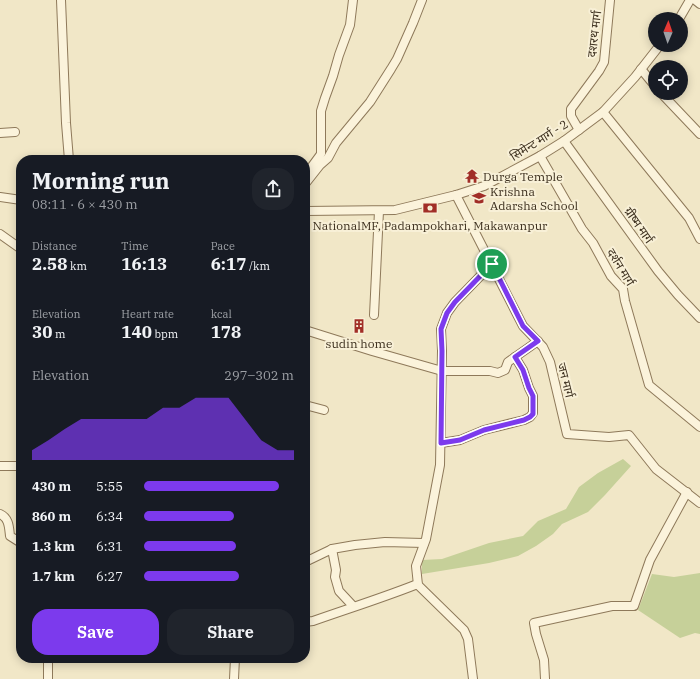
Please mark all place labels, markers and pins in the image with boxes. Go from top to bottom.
temple icon: Durga Temple [464,168,480,184]
place label: Durga Temple [483,169,563,184]
place label: Krishna Adarsha School [490,184,578,213]
school or university icon: Krishna Adarsha School [471,190,487,206]
bank icon: NationalMF, Padampokhari, Makawanpur [422,200,438,216]
place label: NationalMF, Padampokhari, Makawanpur [313,218,548,233]
pin [475,247,509,281]
building icon: sudin home [351,318,367,334]
place label: sudin home [326,336,392,351]

